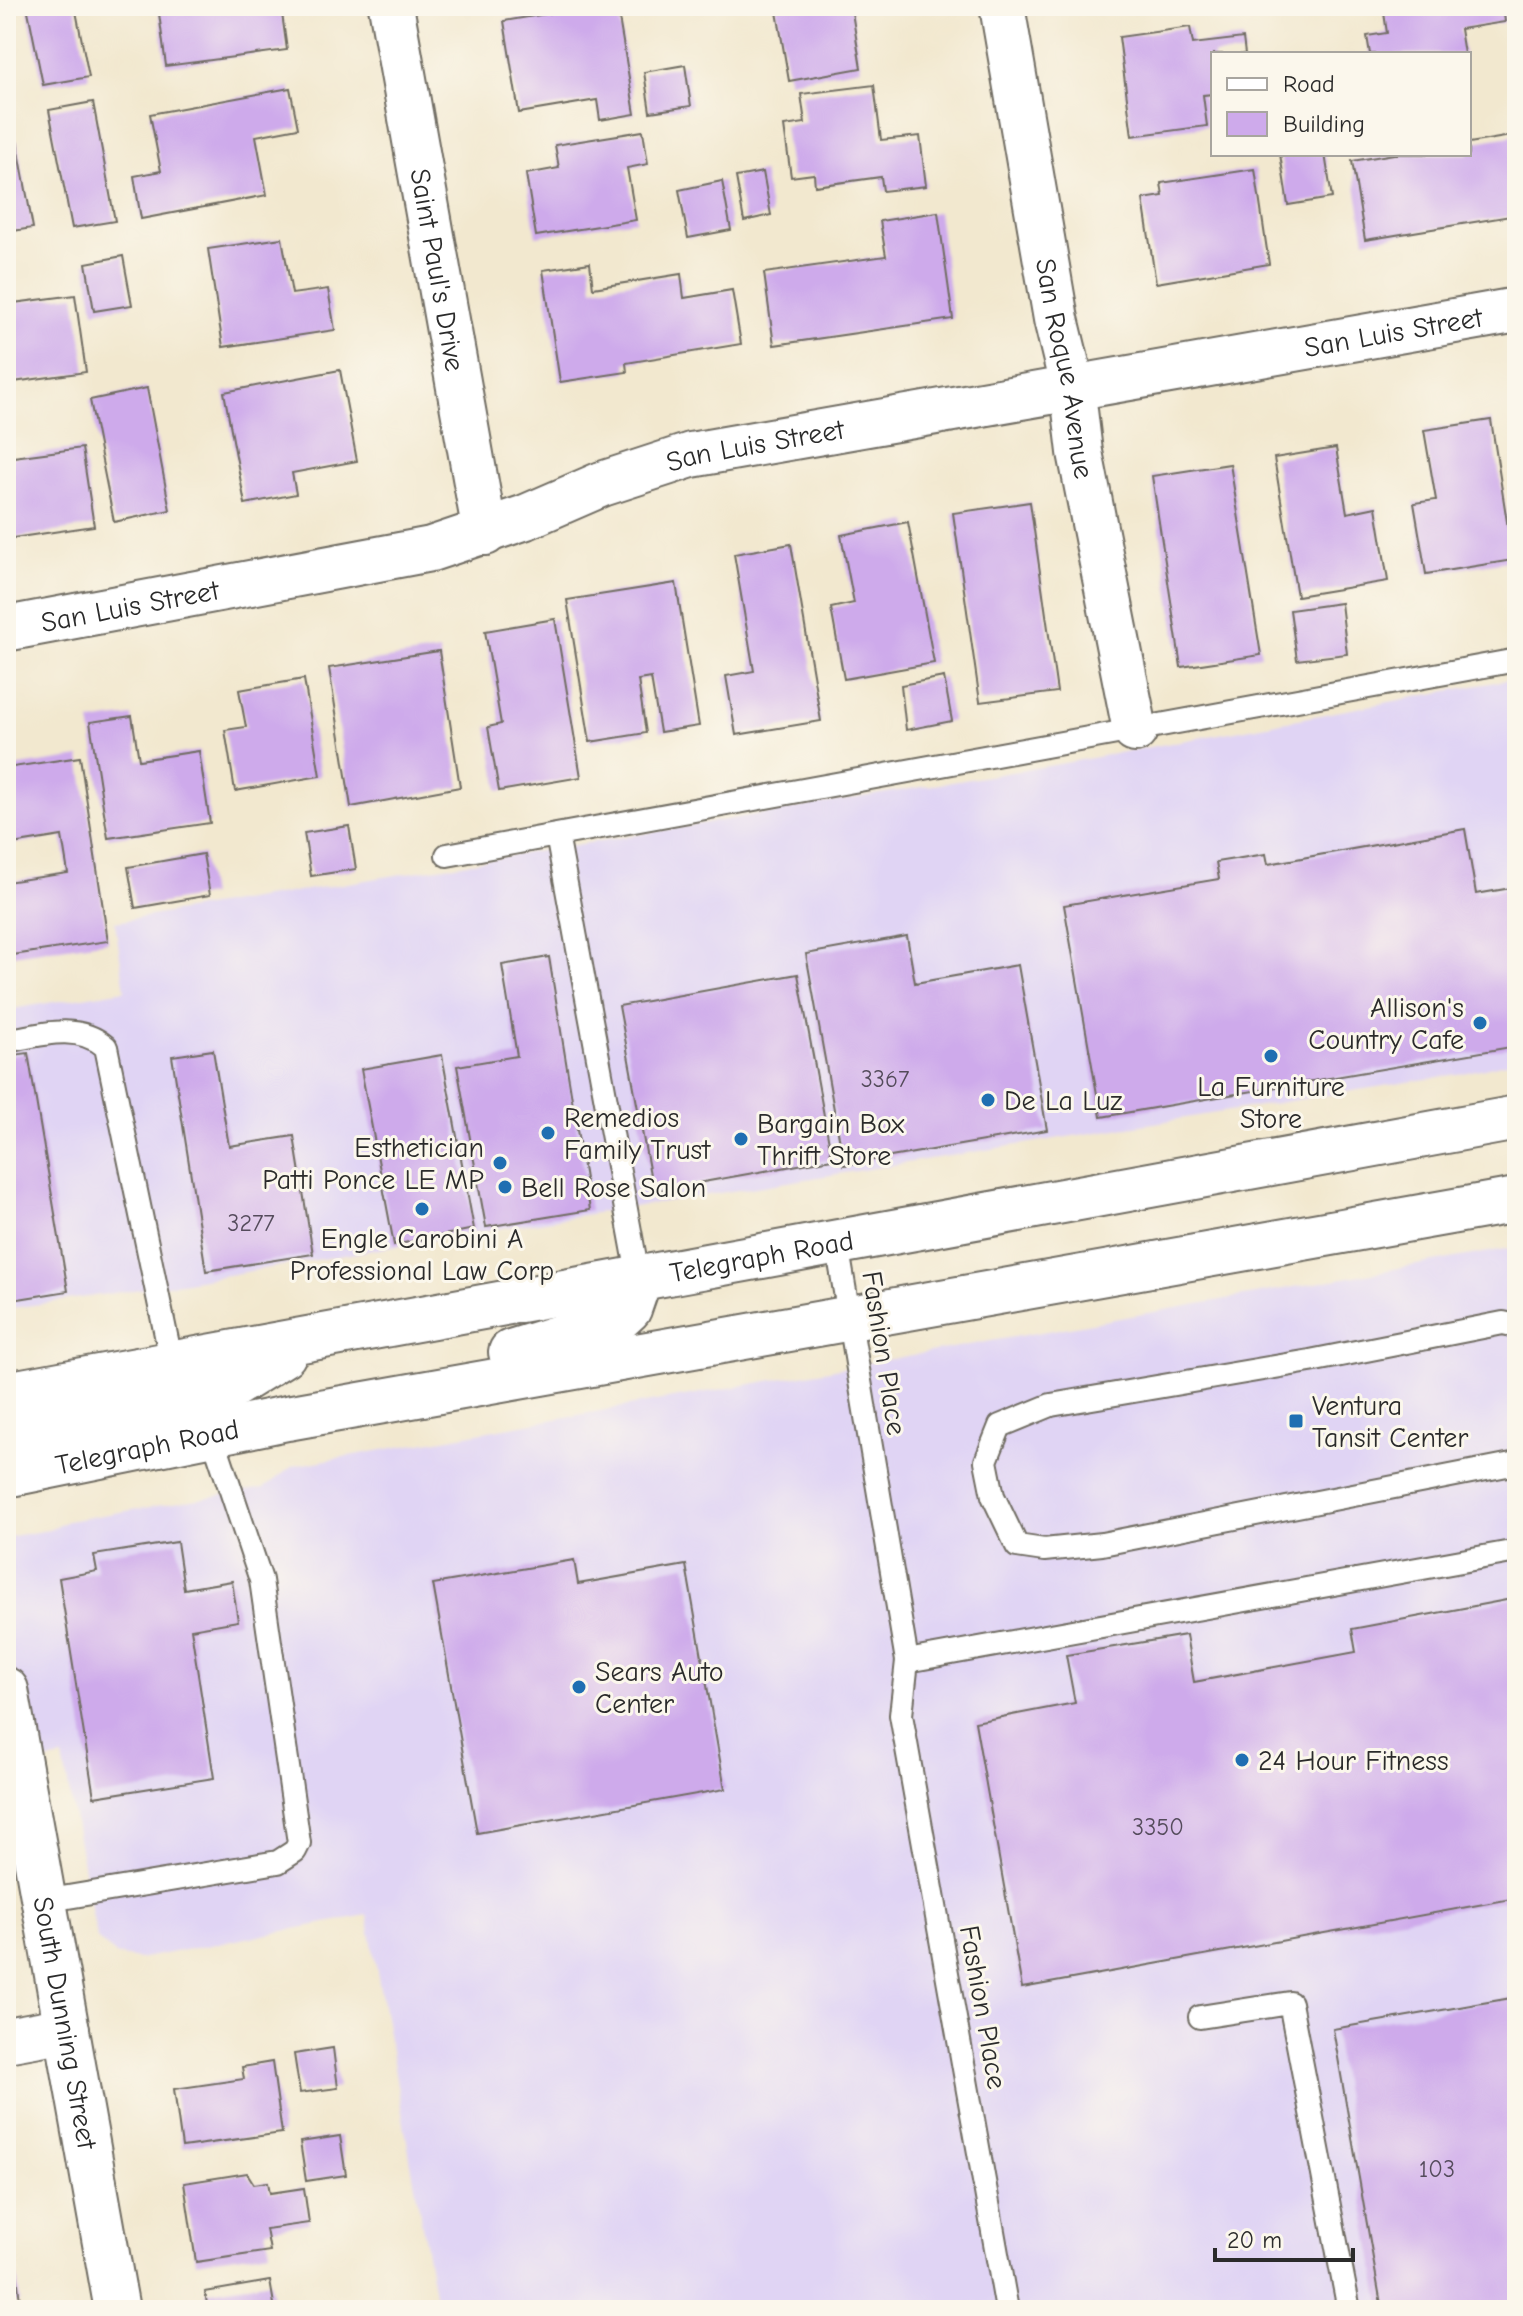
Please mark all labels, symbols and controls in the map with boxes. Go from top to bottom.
legend [1211,52,1471,156]
text: Road [1283,70,1335,98]
text: Building [1283,110,1365,138]
street label: Saint Paul's Drive [403,166,471,374]
street label: San Roque Avenue [1029,256,1100,481]
street label: San Luis Street [1302,301,1486,364]
street label: San Luis Street [662,413,848,479]
street label: San Luis Street [38,574,223,639]
place label: Allison's Country Cafe [1308,992,1464,1056]
marker: Allison's Country Cafe [1471,1014,1489,1032]
marker: La Furniture Store [1262,1047,1280,1065]
house number: 3367 [861,1065,909,1093]
place label: La Furniture Store [1197,1071,1345,1135]
place label: De La Luz [1004,1085,1122,1117]
marker: De La Luz [979,1091,997,1109]
place label: Remedios Family Trust [564,1102,711,1166]
place label: Bargain Box Thrift Store [757,1108,905,1172]
marker: Remedios Family Trust [539,1124,557,1142]
marker: Bargain Box Thrift Store [732,1130,750,1148]
place label: Esthetician Patti Ponce LE MP [262,1132,484,1196]
marker: Esthetician Patti Ponce LE MP [491,1154,509,1172]
place label: Bell Rose Salon [521,1172,706,1204]
marker: Bell Rose Salon [496,1178,514,1196]
marker: Engle Carobini A Professional Law Corp [413,1200,431,1218]
house number: 3277 [227,1209,275,1237]
place label: Engle Carobini A Professional Law Corp [290,1223,554,1287]
street label: Telegraph Road [667,1225,856,1289]
street label: Fashion Place [855,1269,913,1437]
place label: Ventura Tansit Center [1312,1390,1468,1454]
marker: Ventura Tansit Center [1287,1412,1305,1430]
street label: Telegraph Road [53,1413,242,1482]
place label: Sears Auto Center [595,1656,724,1720]
marker: Sears Auto Center [570,1678,588,1696]
place label: 24 Hour Fitness [1258,1745,1449,1777]
marker: 24 Hour Fitness [1233,1751,1251,1769]
house number: 3350 [1132,1813,1184,1841]
street label: South Dunning Street [26,1894,103,2153]
street label: Fashion Place [953,1923,1013,2091]
house number: 103 [1419,2155,1455,2183]
scale bar [1215,2212,1353,2262]
text: 20 m [1227,2226,1282,2254]

